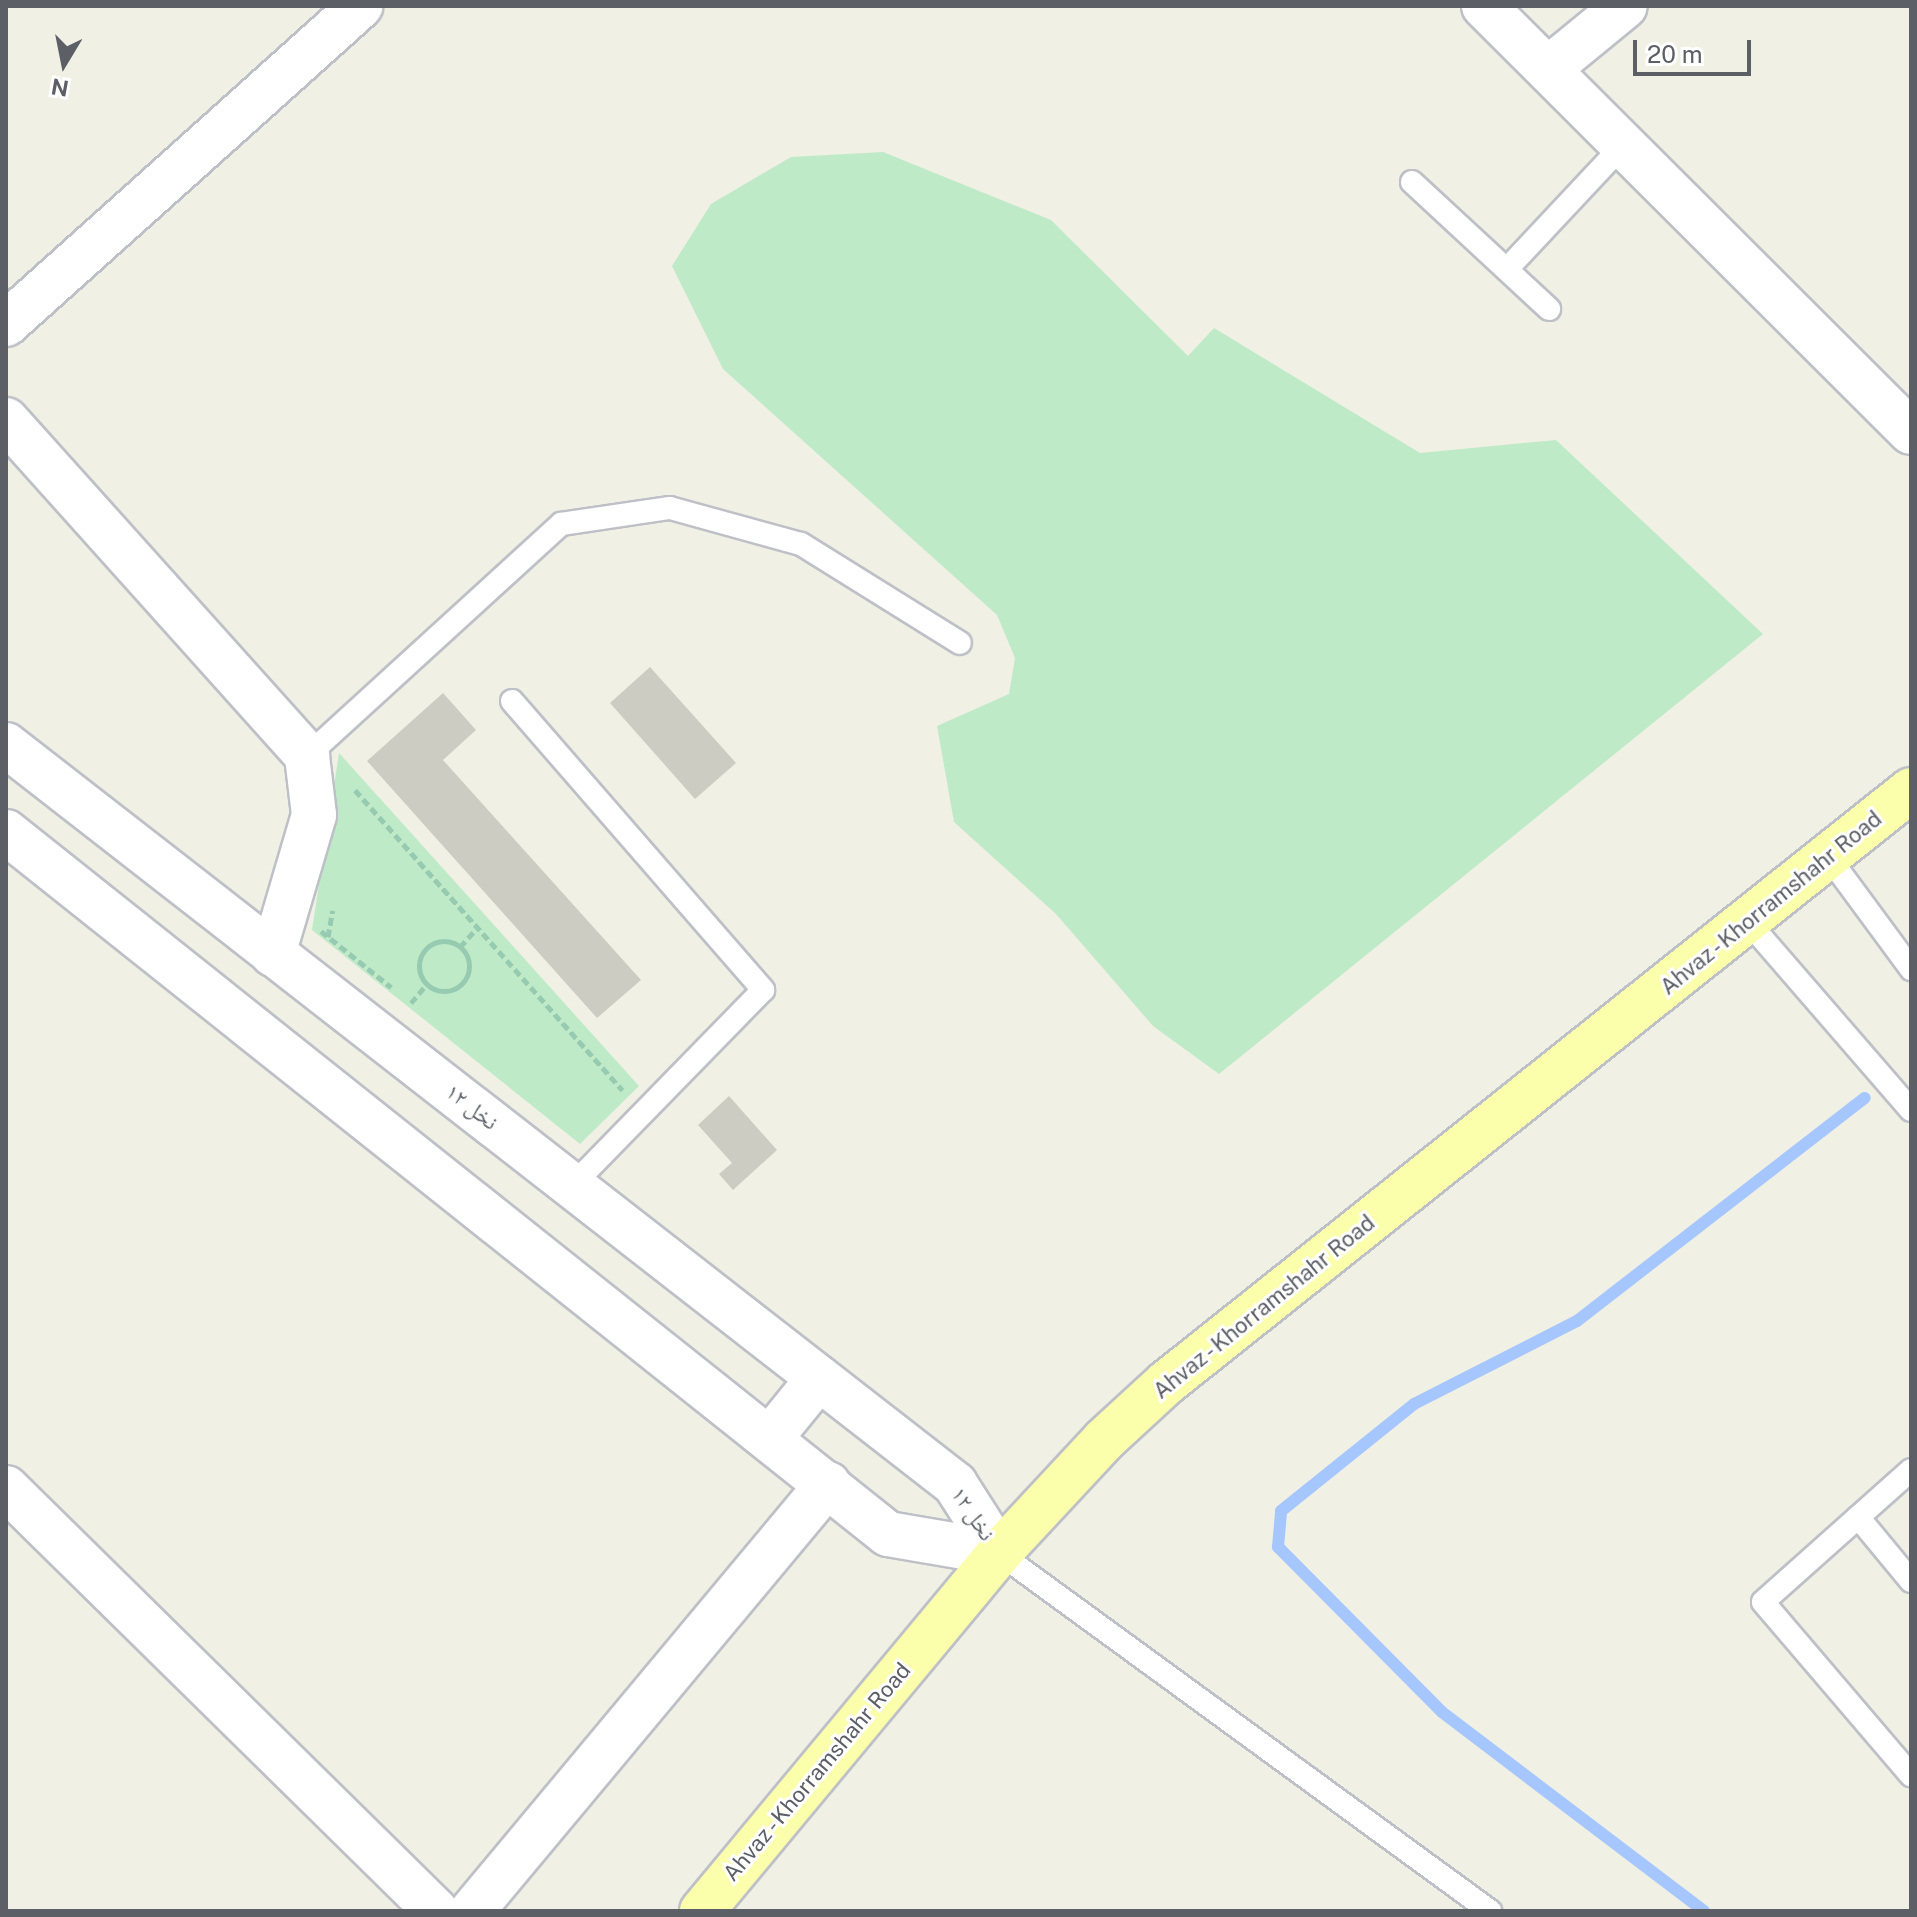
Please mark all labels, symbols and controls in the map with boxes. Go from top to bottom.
north arrow [24,24,104,104]
scale bar [1637,24,1755,74]
text: 20 m [1647,40,1703,68]
text: N [49,73,71,102]
street label: Ahvaz - Khorramshahr Road [1653,804,1889,1002]
street label: نخل ۱۲ [441,1078,503,1136]
street label: Ahvaz - Khorramshahr Road [1146,1208,1382,1406]
street label: نخل ۱۲ [946,1482,1000,1546]
street label: Ahvaz - Khorramshahr Road [716,1655,918,1889]

